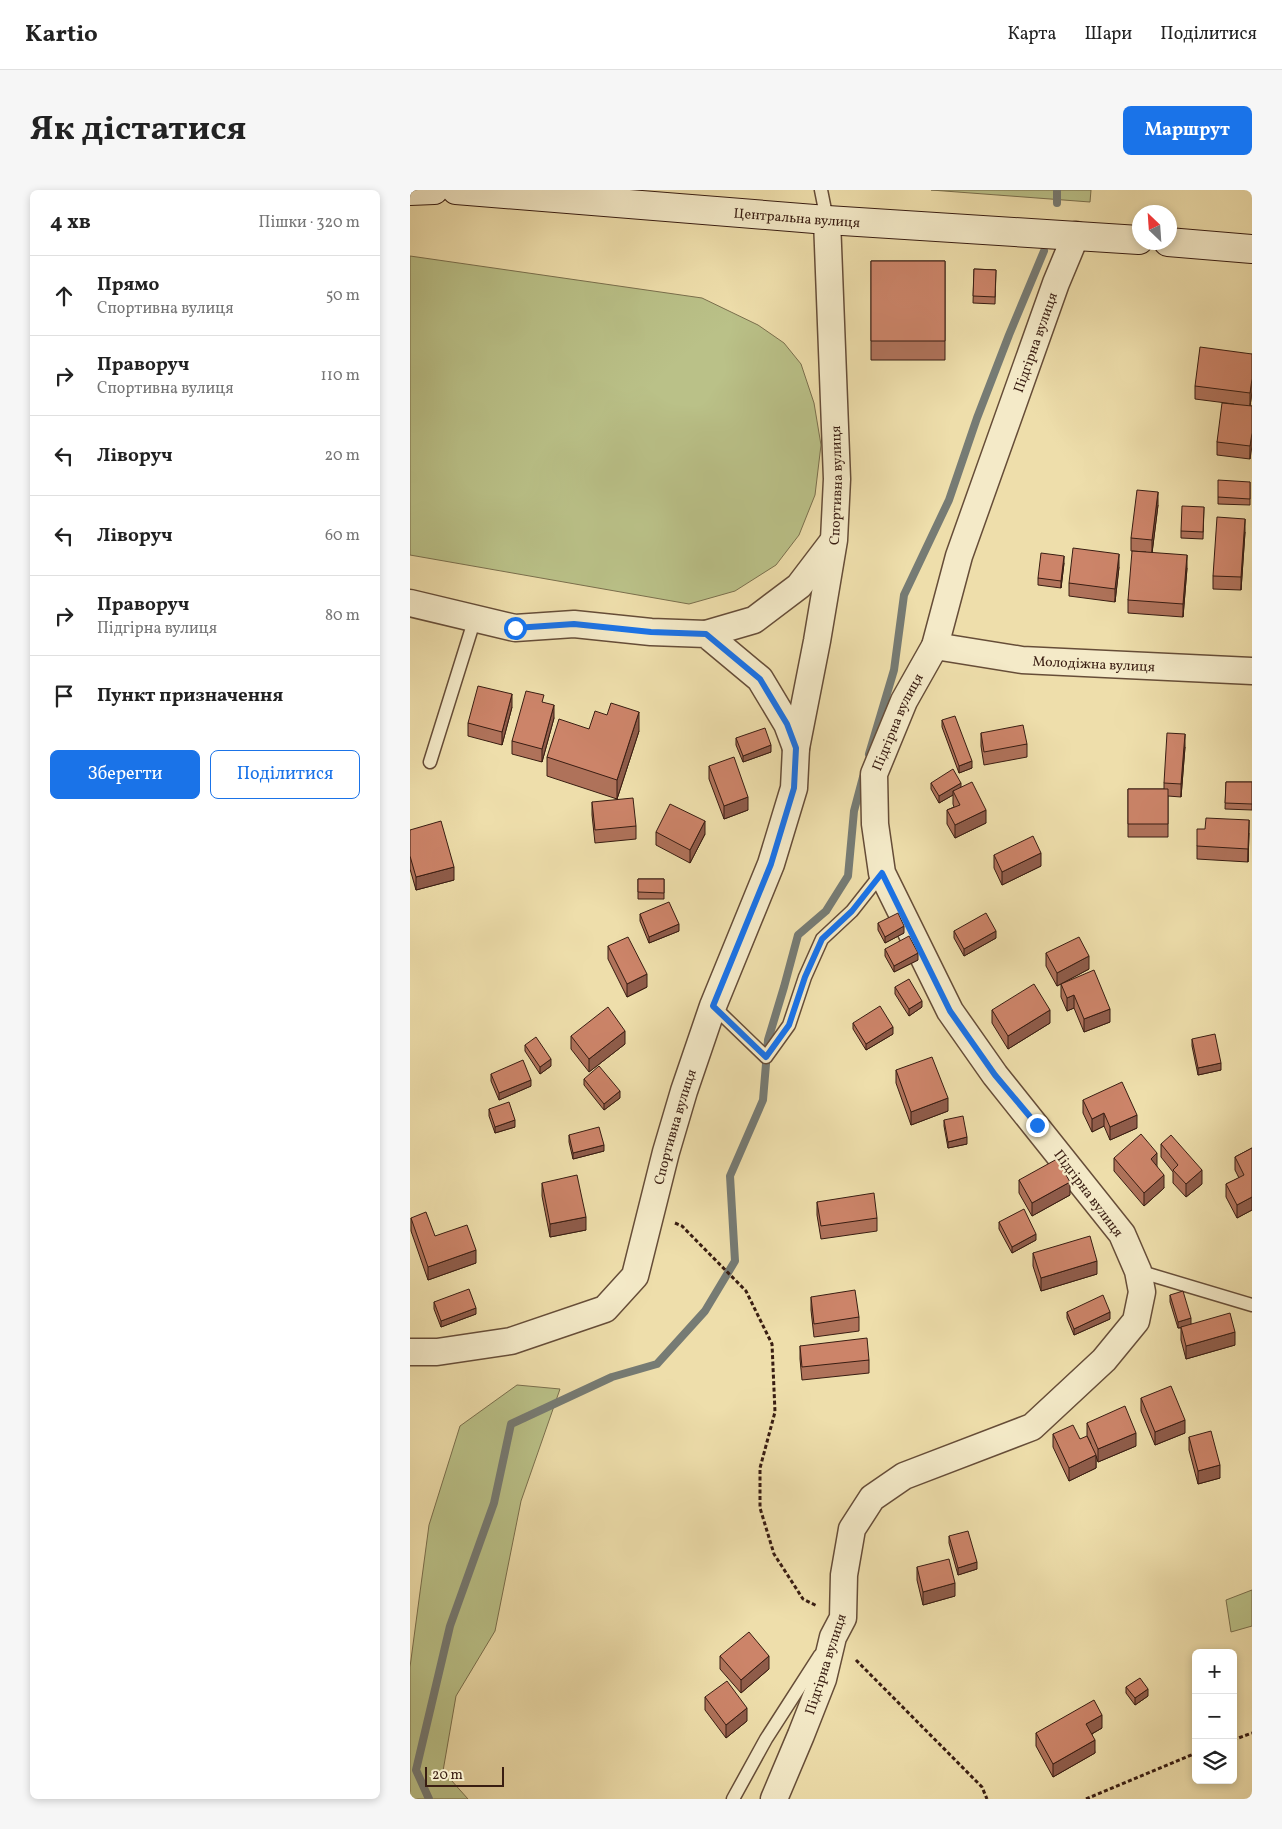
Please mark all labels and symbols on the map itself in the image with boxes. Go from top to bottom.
street label: Центральна вулиця [733,204,861,233]
north arrow [1132,205,1177,250]
street label: Підгірна вулиця [1010,290,1063,395]
street label: Спортивна вулиця [825,425,848,547]
route start [504,617,527,640]
street label: Молодіжна вулиця [1032,653,1156,677]
street label: Підгірна вулиця [868,670,929,774]
street label: Спортивна вулиця [650,1067,702,1187]
route end [1026,1114,1049,1137]
street label: Підгірна вулиця [1049,1146,1127,1242]
street label: Підгірна вулиця [801,1612,852,1717]
scale bar [425,1764,504,1787]

